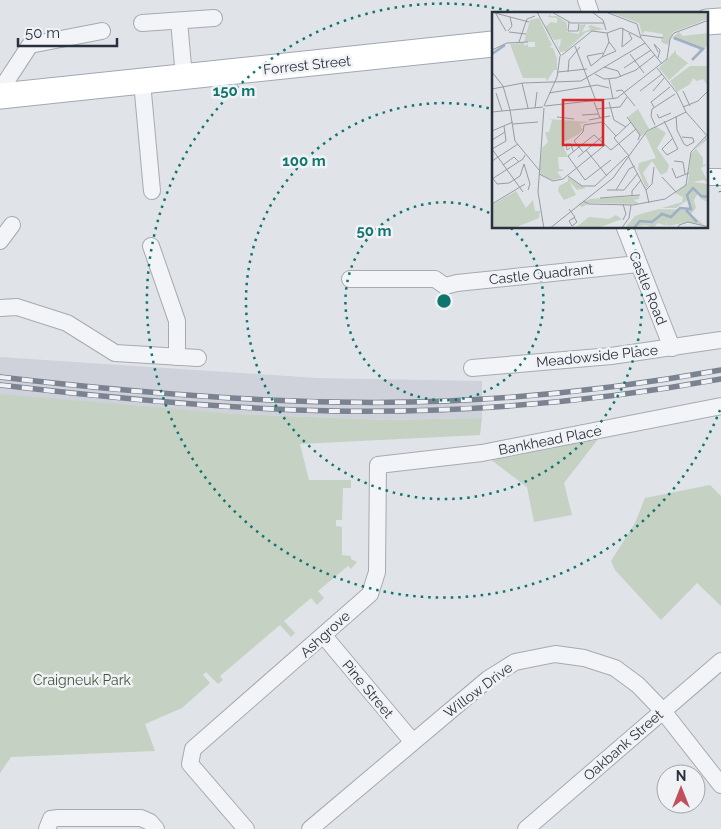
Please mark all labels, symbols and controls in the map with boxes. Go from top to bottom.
inset map [492,12,708,229]
scale bar [18,15,116,47]
text: 50 m [25,24,60,42]
street label: Forrest Street [263,52,352,78]
text: 150 m [213,82,255,100]
text: 100 m [282,152,326,170]
text: 50 m [356,222,392,240]
street label: Castle Road [626,249,670,327]
street label: Castle Quadrant [488,261,594,287]
centre of rings [435,292,453,310]
street label: Meadowside Place [535,342,659,370]
street label: Bankhead Place [497,422,603,458]
street label: Ashgrove [297,608,353,660]
street label: Pine Street [339,657,397,721]
street label: Willow Drive [441,659,515,721]
park label: Craigneuk Park [33,672,132,688]
street label: Oakbank Street [580,706,666,784]
north arrow [656,764,706,814]
text: N [676,768,686,784]

